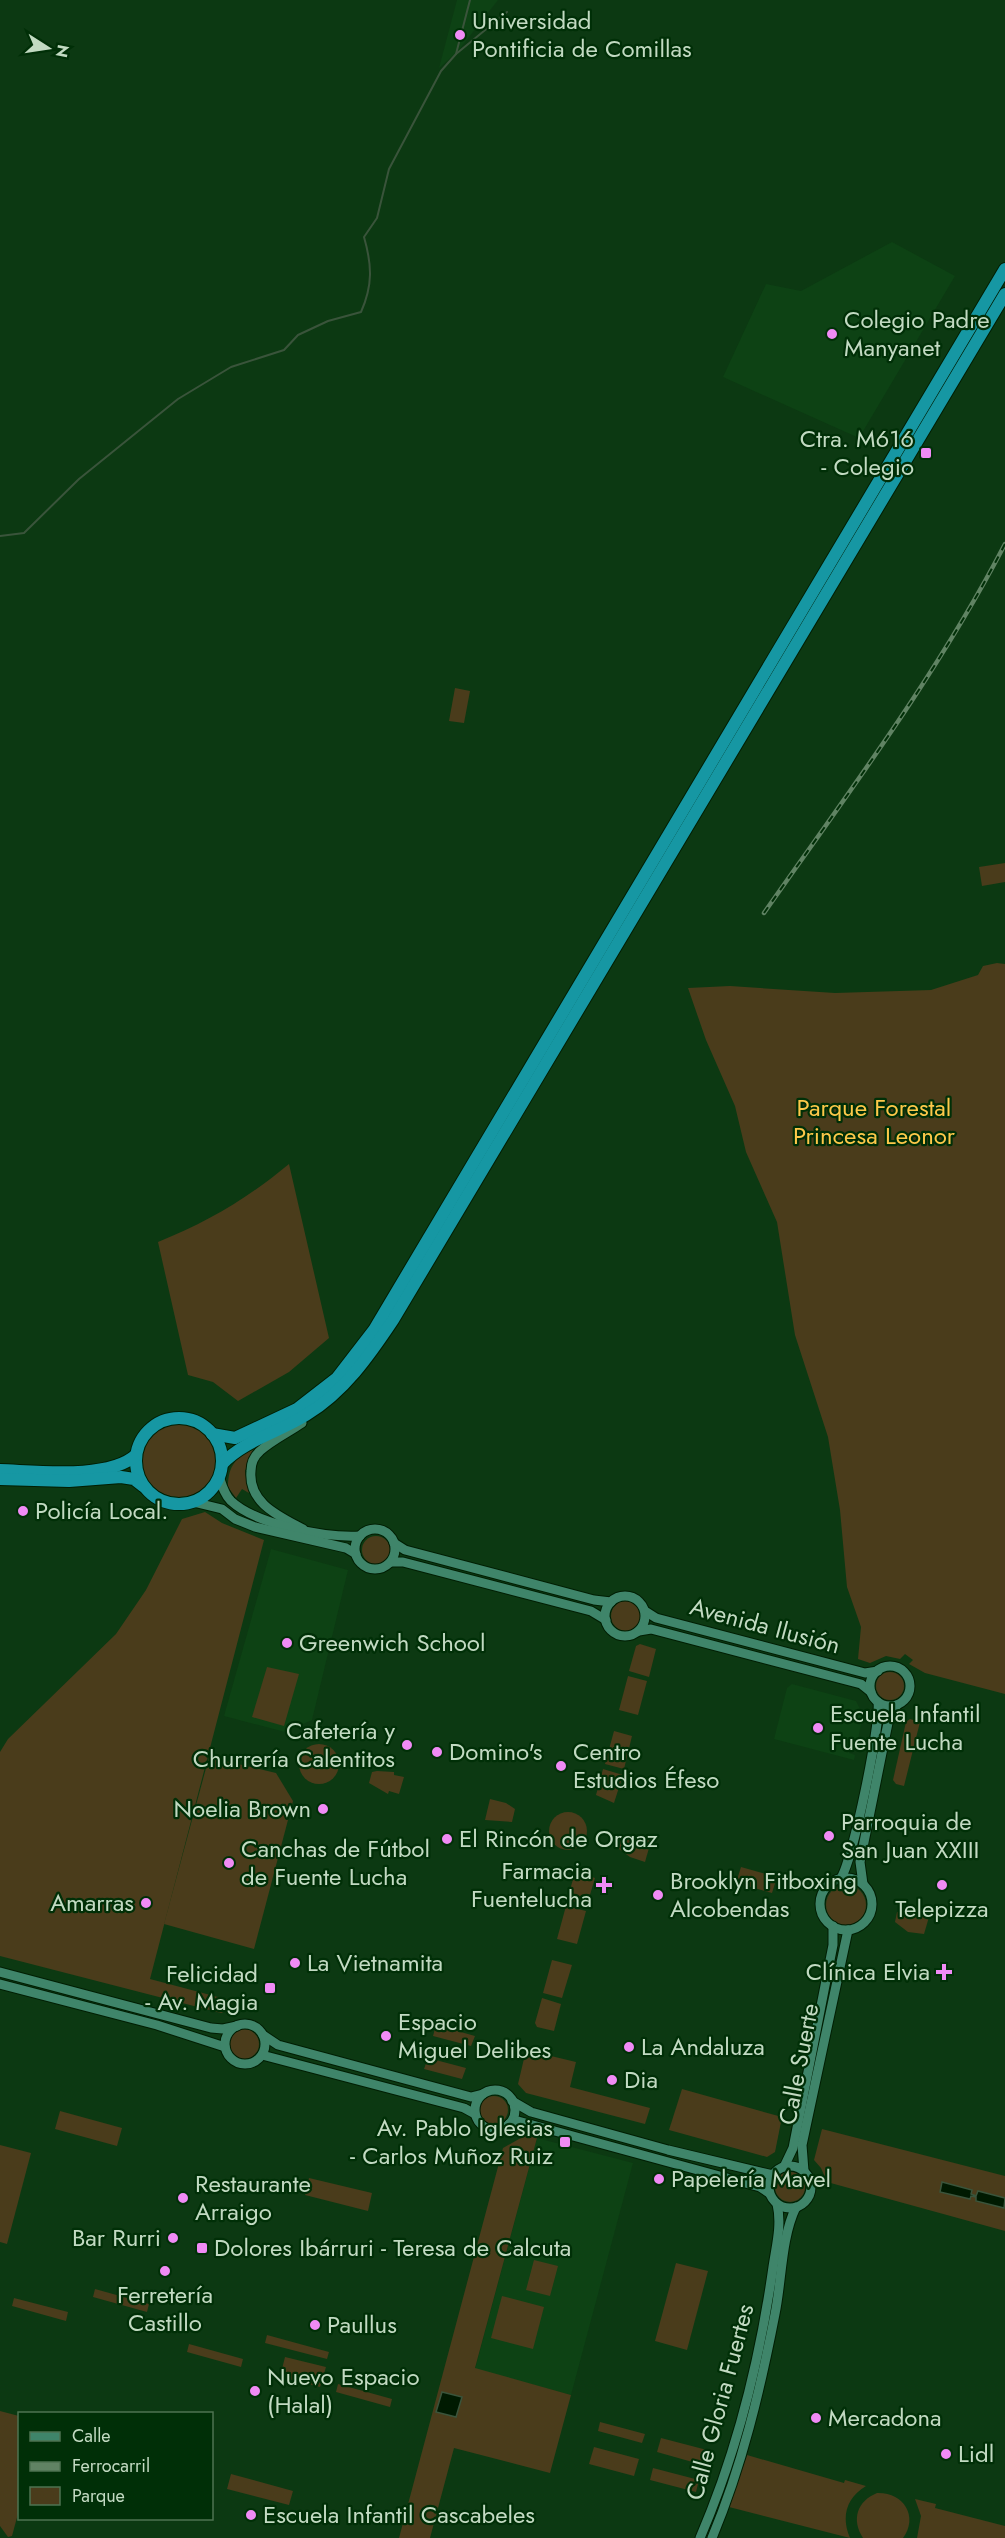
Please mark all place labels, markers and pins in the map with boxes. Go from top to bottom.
place label: Universidad Pontificia de Comillas [472,3,692,66]
marker: Universidad Pontificia de Comillas [453,28,467,42]
place label: Colegio Padre Manyanet [844,302,990,365]
marker: Colegio Padre Manyanet [825,327,839,341]
place label: Ctra. M616 - Colegio [800,421,914,484]
marker: Ctra. M616 - Colegio [919,446,933,460]
place label: Policía Local. [35,1493,168,1528]
marker: Policía Local. [16,1504,30,1518]
place label: Greenwich School [299,1625,485,1660]
marker: Greenwich School [280,1636,294,1650]
place label: Escuela Infantil Fuente Lucha [830,1696,981,1759]
place label: Cafetería y Churrería Calentitos [193,1713,395,1776]
marker: Escuela Infantil Fuente Lucha [811,1721,825,1735]
place label: Domino's [449,1734,542,1769]
place label: Centro Estudios Éfeso [573,1734,719,1797]
marker: Cafetería y Churrería Calentitos [400,1738,414,1752]
marker: Domino's [430,1745,444,1759]
marker: Centro Estudios Éfeso [554,1759,568,1773]
place label: Noelia Brown [174,1791,311,1826]
marker: Noelia Brown [316,1802,330,1816]
place label: Parroquia de San Juan XXIII [841,1804,979,1867]
place label: El Rincón de Orgaz [459,1821,658,1856]
marker: Parroquia de San Juan XXIII [822,1829,836,1843]
place label: Canchas de Fútbol de Fuente Lucha [241,1831,430,1894]
marker: El Rincón de Orgaz [440,1832,454,1846]
place label: Farmacia Fuentelucha [471,1853,592,1916]
marker: Canchas de Fútbol de Fuente Lucha [222,1856,236,1870]
place label: Brooklyn Fitboxing Alcobendas [670,1863,857,1926]
marker: Farmacia Fuentelucha [597,1878,611,1892]
marker: Telepizza [935,1878,949,1892]
place label: Amarras [50,1885,134,1920]
marker: Brooklyn Fitboxing Alcobendas [651,1888,665,1902]
place label: Telepizza [895,1891,989,1926]
marker: Amarras [139,1896,153,1910]
place label: La Vietnamita [307,1945,443,1980]
place label: Clínica Elvia [806,1954,930,1989]
place label: Felicidad - Av. Magia [145,1956,258,2019]
marker: La Vietnamita [288,1956,302,1970]
marker: Clínica Elvia [935,1963,953,1981]
marker: Felicidad - Av. Magia [263,1981,277,1995]
place label: Espacio Miguel Delibes [398,2004,551,2067]
marker: Espacio Miguel Delibes [379,2029,393,2043]
place label: La Andaluza [641,2029,765,2064]
marker: La Andaluza [622,2040,636,2054]
place label: Dia [624,2062,658,2097]
marker: Dia [605,2073,619,2087]
place label: Av. Pablo Iglesias - Carlos Muñoz Ruiz [350,2110,553,2173]
marker: Av. Pablo Iglesias - Carlos Muñoz Ruiz [558,2135,572,2149]
place label: Papelería Mavel [671,2161,831,2196]
place label: Restaurante Arraigo [195,2166,311,2229]
marker: Papelería Mavel [652,2172,666,2186]
marker: Restaurante Arraigo [176,2191,190,2205]
place label: Bar Rurri [72,2220,161,2255]
place label: Dolores Ibárruri - Teresa de Calcuta [214,2230,571,2265]
marker: Bar Rurri [166,2231,180,2245]
marker: Dolores Ibárruri - Teresa de Calcuta [195,2241,209,2255]
marker: Ferretería Castillo [158,2264,172,2278]
place label: Ferretería Castillo [117,2277,213,2340]
place label: Paullus [327,2307,397,2342]
marker: Paullus [308,2318,322,2332]
place label: Nuevo Espacio (Halal) [267,2359,420,2422]
marker: Nuevo Espacio (Halal) [248,2384,262,2398]
place label: Mercadona [828,2400,942,2435]
marker: Mercadona [809,2411,823,2425]
place label: Lidl [958,2436,994,2471]
marker: Lidl [939,2447,953,2461]
place label: Escuela Infantil Cascabeles [263,2497,535,2532]
marker: Escuela Infantil Cascabeles [244,2508,258,2522]

